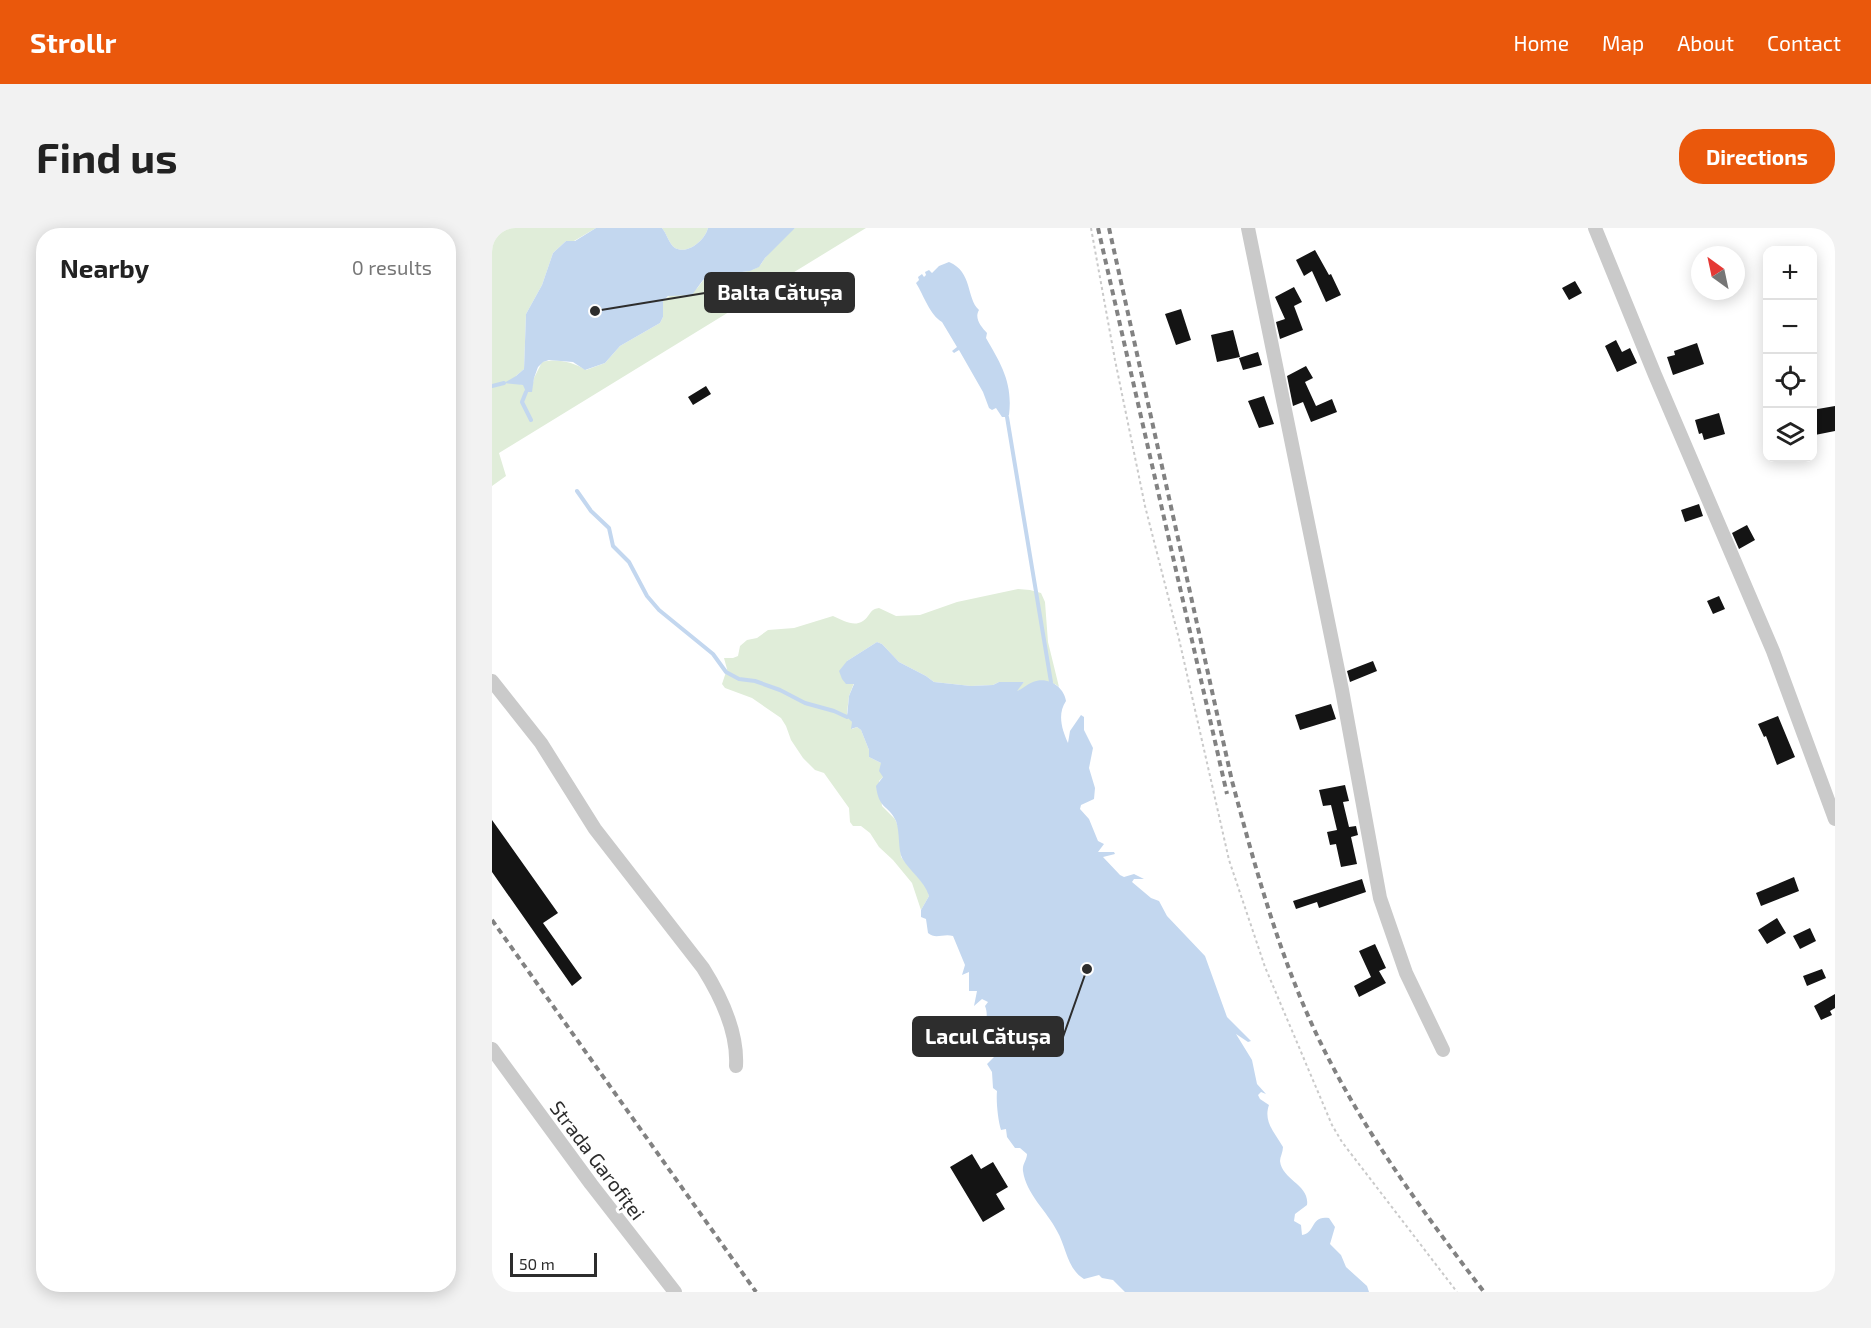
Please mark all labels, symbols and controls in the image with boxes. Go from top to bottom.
text: Strollr [30,25,116,59]
text: Home [1513,30,1569,55]
text: Map [1602,30,1644,55]
text: About [1677,30,1734,55]
text: Contact [1767,30,1841,55]
button: Directions [1679,129,1835,184]
text: Find us [36,131,178,181]
north arrow [1691,246,1745,300]
map controls [1763,246,1817,462]
button: + [1763,246,1817,300]
text: Nearby [60,252,149,283]
text: 0 results [352,255,432,279]
callout: Balta Cătușa [705,273,854,312]
text: Balta Cătușa [717,279,843,307]
button: − [1763,300,1817,354]
button: locate [1763,354,1817,408]
button: layers [1763,408,1817,462]
callout: Lacul Cătușa [913,1017,1063,1056]
text: Lacul Cătușa [925,1023,1051,1051]
street label: Strada Garofiței [544,1096,651,1225]
scale bar [510,1250,597,1278]
text: 50 m [519,1254,555,1273]

